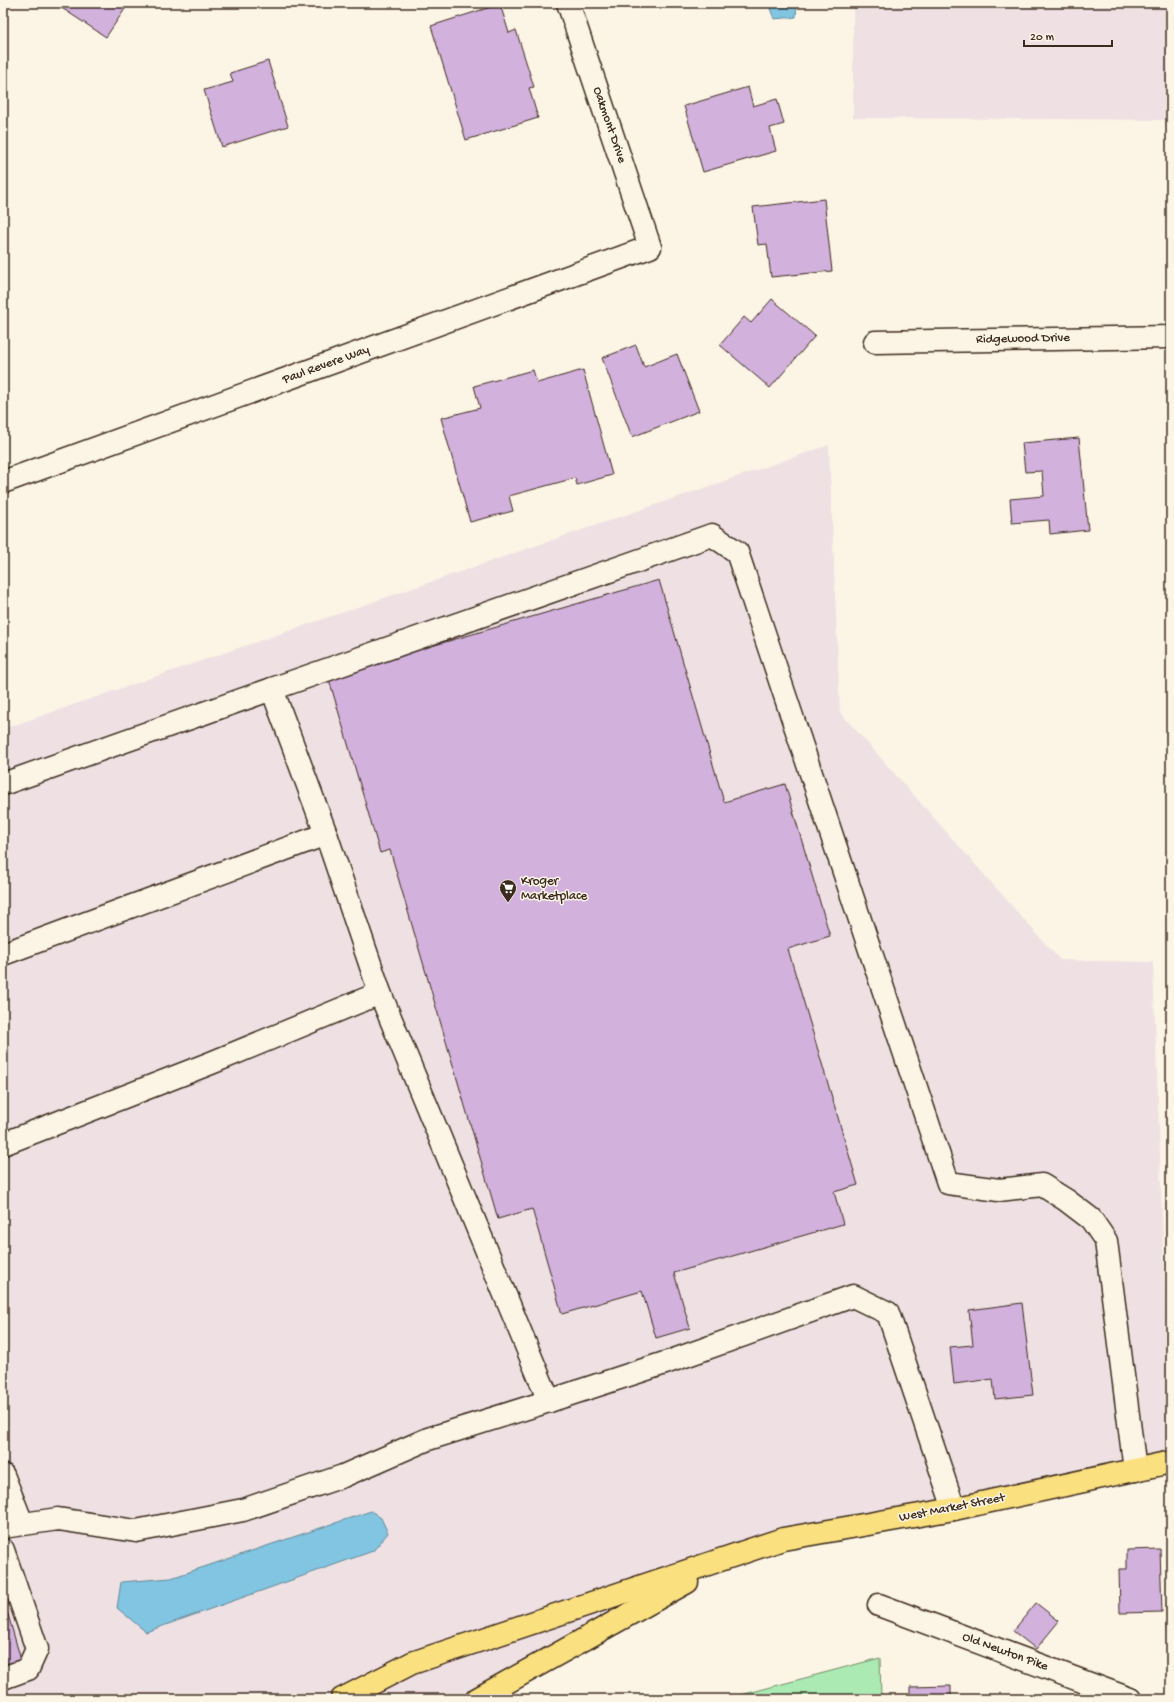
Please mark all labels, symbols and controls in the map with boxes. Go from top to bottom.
scale bar [1024,22,1112,48]
text: 20 m [1030,31,1055,45]
street label: Oakmont Drive [589,85,629,165]
street label: Ridgewood Drive [976,331,1070,347]
street label: Paul Revere Way [280,342,372,388]
place label: Kroger Marketplace [521,874,588,904]
supermarket icon: Kroger Marketplace [498,878,518,903]
street label: West Market Street [898,1490,1008,1526]
street label: Old Newton Pike [960,1629,1050,1675]

